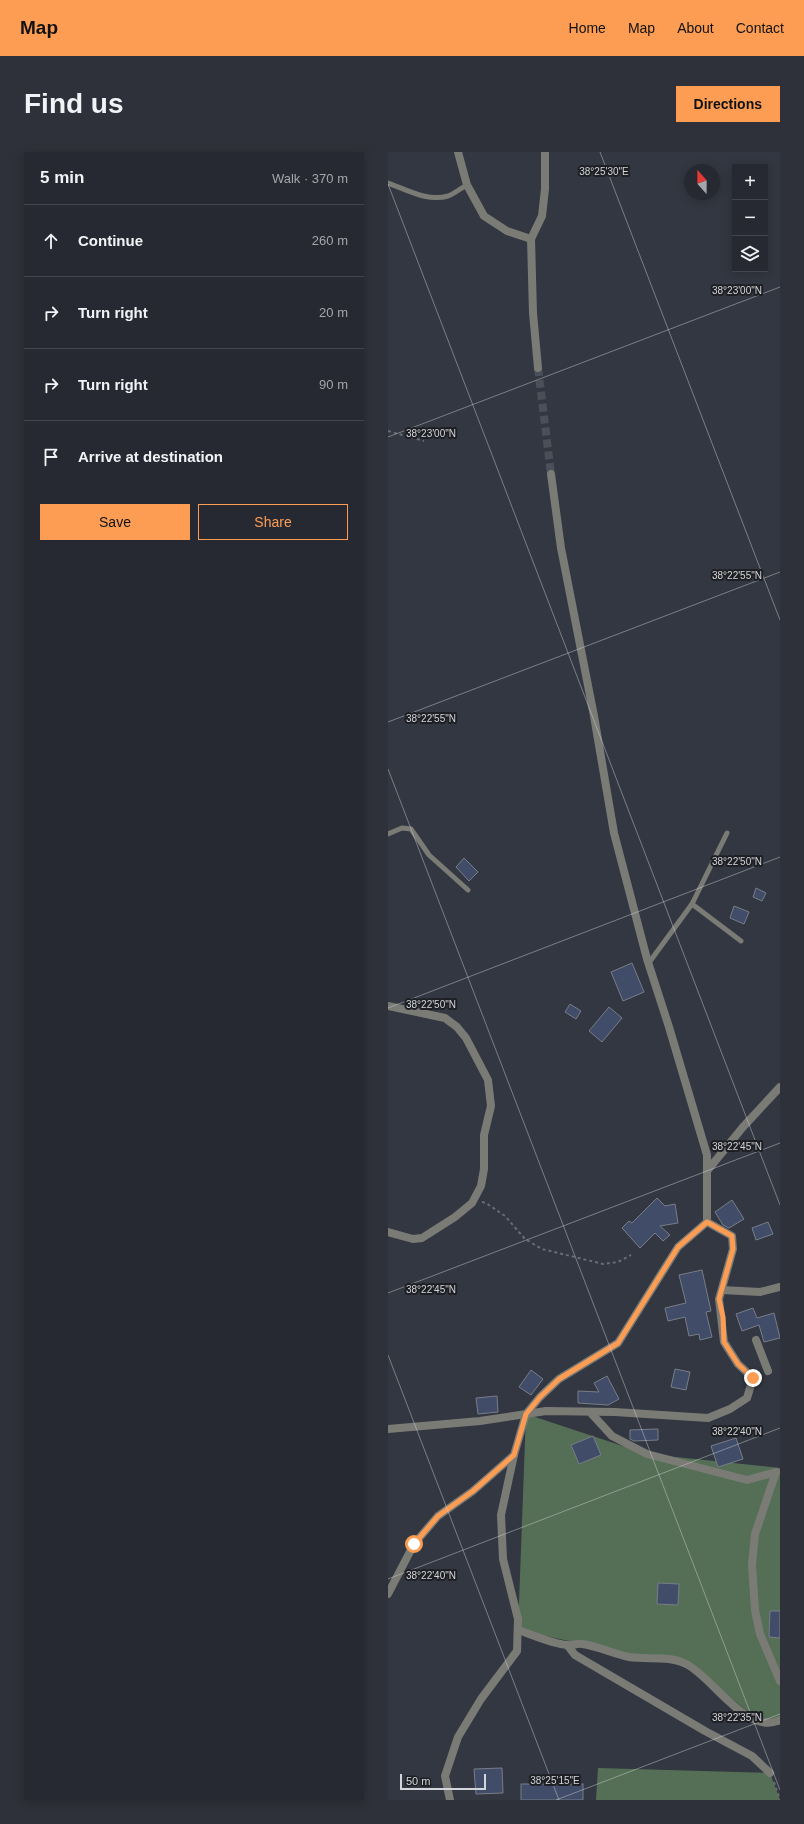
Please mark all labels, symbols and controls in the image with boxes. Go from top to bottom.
text: Map [20,17,58,38]
text: Home [569,20,606,36]
text: Map [628,20,655,36]
text: About [677,20,714,36]
text: Contact [736,20,784,36]
button: Directions [676,86,780,122]
text: Find us [24,88,124,119]
north arrow [684,164,720,200]
map controls [732,164,768,272]
button: + [732,164,768,200]
text: 38°25'30"E [579,166,629,177]
text: 5 min [40,168,84,187]
text: Walk · 370 m [272,171,348,186]
button: − [732,200,768,236]
icon: ahead [40,230,62,252]
text: Continue [78,232,143,249]
text: 260 m [312,233,348,248]
button: layers [732,236,768,272]
text: 38°23'00"N [712,285,762,296]
icon: right [40,302,62,324]
text: Turn right [78,304,148,321]
text: 20 m [319,305,348,320]
icon: right [40,374,62,396]
text: Turn right [78,376,148,393]
text: 90 m [319,377,348,392]
text: 38°23'00"N [406,428,456,439]
icon: arrive [40,446,62,468]
text: Arrive at destination [78,448,223,465]
button: Save [40,504,190,540]
button: Share [198,504,348,540]
text: 38°22'55"N [712,570,762,581]
text: 38°22'55"N [406,713,456,724]
text: 38°22'50"N [712,856,762,867]
text: 38°22'50"N [406,999,456,1010]
text: 38°22'45"N [712,1141,762,1152]
text: 38°22'45"N [406,1284,456,1295]
route end [744,1369,762,1387]
text: 38°22'40"N [712,1426,762,1437]
route start [405,1535,423,1553]
text: 38°22'40"N [406,1570,456,1581]
text: 38°22'35"N [712,1712,762,1723]
scale bar [400,1772,486,1791]
text: 50 m [406,1775,430,1787]
text: 38°25'15"E [530,1775,580,1786]

